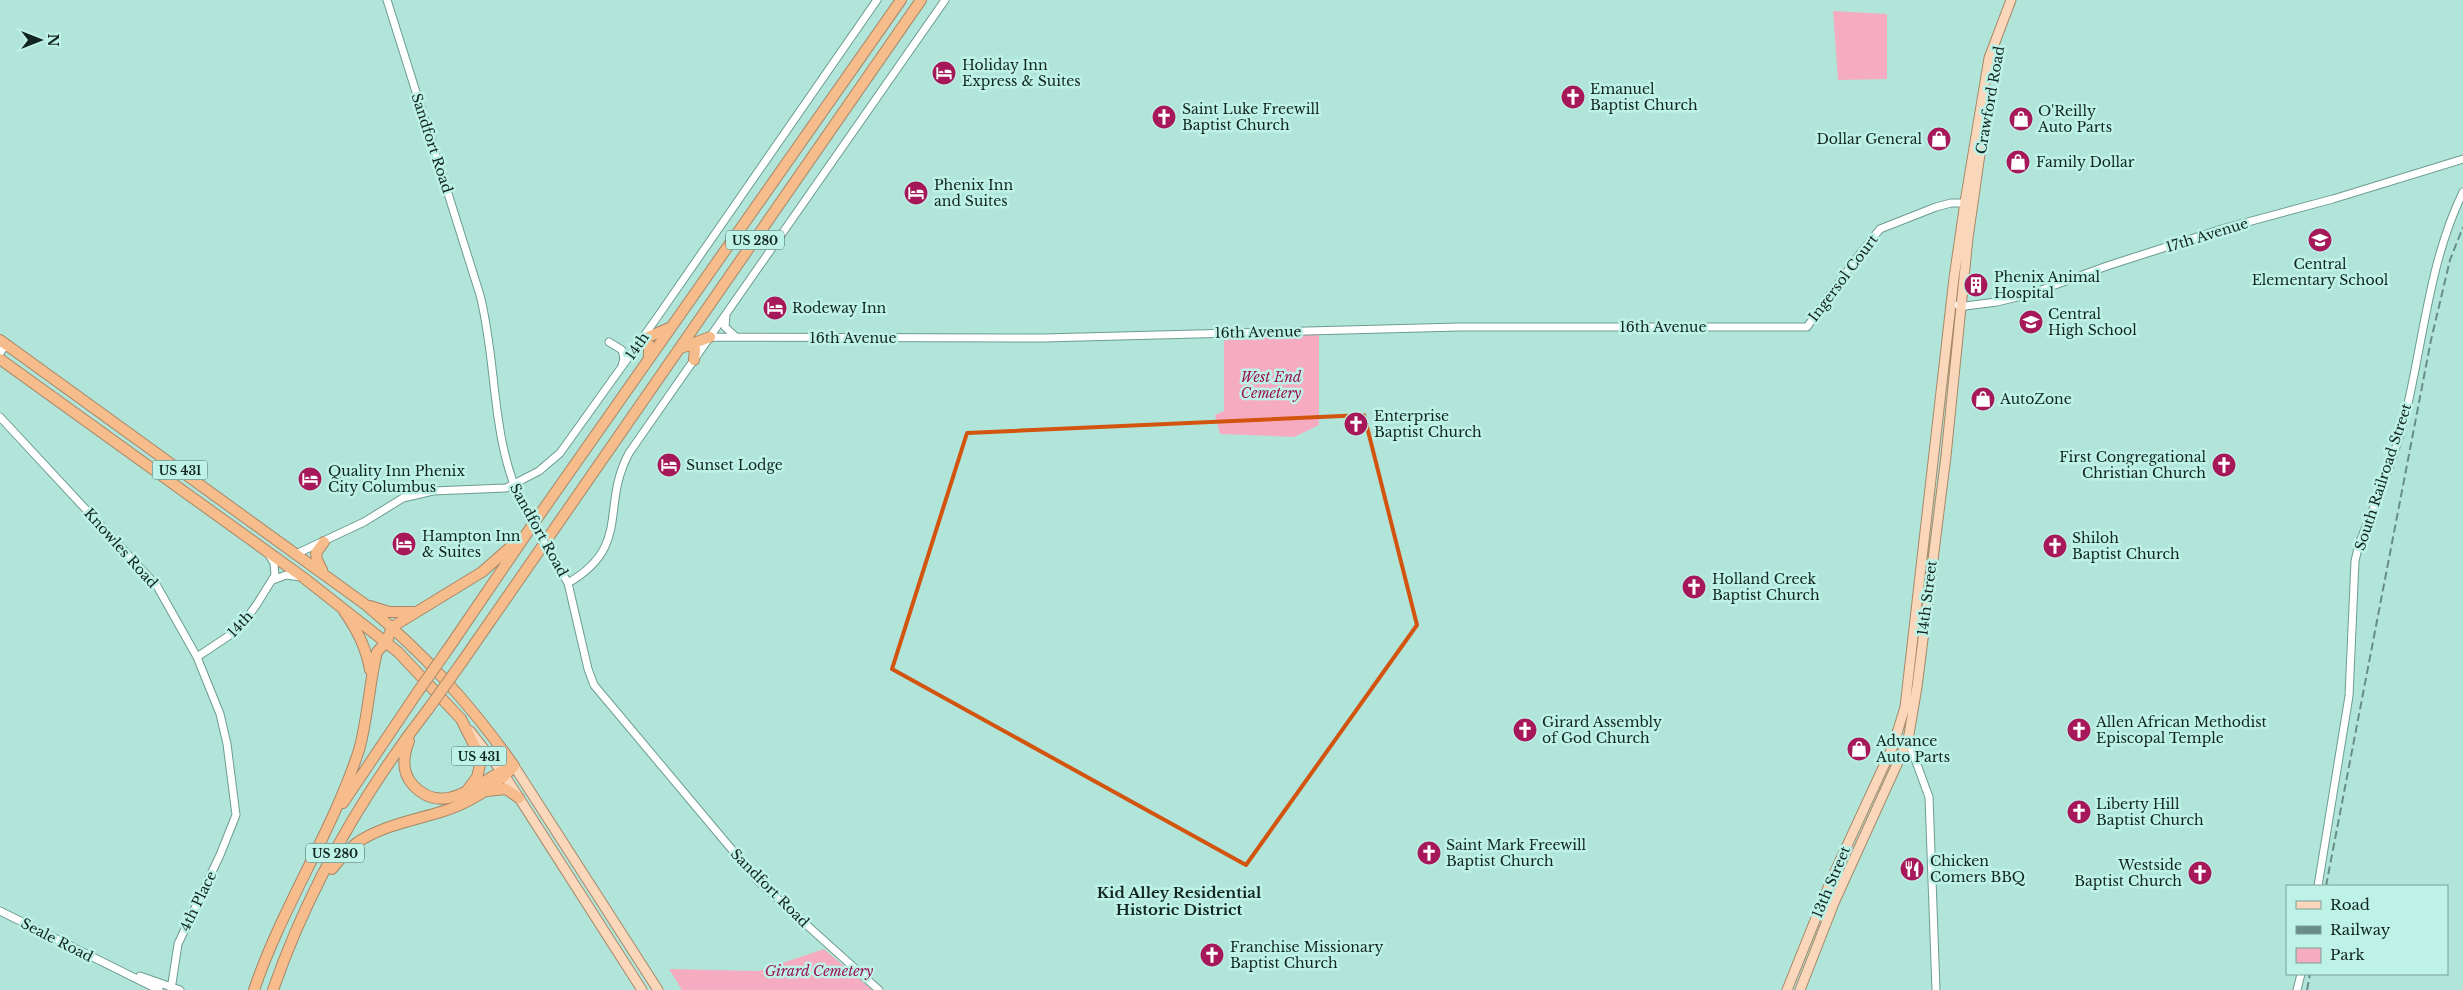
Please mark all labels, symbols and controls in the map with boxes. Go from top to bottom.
north arrow [15,15,65,65]
text: N [44,33,62,47]
street label: Crawford Road [1972,44,2008,155]
place label: Holiday Inn Express & Suites [962,56,1081,90]
hotel icon: Holiday Inn Express & Suites [931,60,957,86]
place label: Emanuel Baptist Church [1590,80,1698,114]
church icon: Emanuel Baptist Church [1560,84,1586,110]
street label: Sandfort Road [407,91,457,196]
place label: Saint Luke Freewill Baptist Church [1182,100,1320,134]
place label: O'Reilly Auto Parts [2037,102,2112,136]
church icon: Saint Luke Freewill Baptist Church [1151,104,1177,130]
shop icon: O'Reilly Auto Parts [2008,106,2034,132]
shop icon: Dollar General [1926,126,1952,152]
place label: Dollar General [1816,130,1922,148]
shop icon: Family Dollar [2005,149,2031,175]
place label: Family Dollar [2036,153,2135,171]
place label: Phenix Inn and Suites [934,176,1014,210]
hotel icon: Phenix Inn and Suites [903,180,929,206]
street label: 17th Avenue [2164,214,2250,256]
school or university icon: Central Elementary School [2307,227,2333,253]
road number: US 280 [726,230,784,250]
street label: Ingersol Court [1804,230,1882,325]
place label: Central Elementary School [2252,255,2389,289]
place label: Phenix Animal Hospital [1994,268,2100,302]
building icon: Phenix Animal Hospital [1963,272,1989,298]
hotel icon: Rodeway Inn [762,295,788,321]
place label: Rodeway Inn [792,299,887,317]
place label: Central High School [2048,305,2137,339]
school or university icon: Central High School [2018,309,2044,335]
street label: 16th Avenue [1620,318,1706,336]
street label: 16th Avenue [1214,322,1302,342]
street label: 14th [621,329,653,363]
street label: 16th Avenue [810,329,896,347]
park label: West End Cemetery [1241,368,1302,402]
shop icon: AutoZone [1970,386,1996,412]
place label: AutoZone [1999,390,2072,408]
street label: South Railroad Street [2351,400,2416,553]
place label: Enterprise Baptist Church [1374,407,1482,441]
church icon: Enterprise Baptist Church [1343,411,1369,437]
place label: First Congregational Christian Church [2059,448,2206,482]
hotel icon: Sunset Lodge [656,452,682,478]
church icon: First Congregational Christian Church [2211,452,2237,478]
place label: Sunset Lodge [686,456,783,474]
road number: US 431 [152,460,208,480]
place label: Quality Inn Phenix City Columbus [328,462,465,496]
hotel icon: Quality Inn Phenix City Columbus [297,466,323,492]
street label: Sandfort Road [506,480,572,580]
street label: Knowles Road [80,504,162,592]
place label: Hampton Inn & Suites [422,527,521,561]
place label: Shiloh Baptist Church [2072,529,2180,563]
hotel icon: Hampton Inn & Suites [391,531,417,557]
church icon: Shiloh Baptist Church [2042,533,2068,559]
street label: 14th Street [1913,559,1941,637]
place label: Holland Creek Baptist Church [1712,570,1820,604]
church icon: Holland Creek Baptist Church [1681,574,1707,600]
street label: 14th [223,607,257,641]
place label: Girard Assembly of God Church [1542,713,1662,747]
place label: Allen African Methodist Episcopal Temple [2095,713,2268,747]
church icon: Girard Assembly of God Church [1512,717,1538,743]
church icon: Allen African Methodist Episcopal Temple [2066,717,2092,743]
place label: Advance Auto Parts [1875,732,1950,766]
shop icon: Advance Auto Parts [1846,736,1872,762]
road number: US 431 [452,746,506,766]
place label: Liberty Hill Baptist Church [2096,795,2204,829]
church icon: Liberty Hill Baptist Church [2066,799,2092,825]
place label: Saint Mark Freewill Baptist Church [1446,836,1587,870]
church icon: Saint Mark Freewill Baptist Church [1416,840,1442,866]
street label: 13th Street [1808,843,1854,920]
road number: US 280 [306,844,364,862]
street label: Sandfort Road [727,845,813,931]
place label: Chicken Comers BBQ [1930,852,2026,886]
restaurant icon: Chicken Comers BBQ [1899,856,1925,882]
place label: Westside Baptist Church [2074,856,2182,890]
church icon: Westside Baptist Church [2187,860,2213,886]
street label: 4th Place [176,868,220,934]
district label: Kid Alley Residential Historic District [1097,883,1262,919]
legend [2286,885,2448,975]
text: Road [2330,895,2370,914]
street label: Seale Road [18,914,97,966]
text: Railway [2330,920,2391,939]
place label: Franchise Missionary Baptist Church [1230,938,1383,972]
church icon: Franchise Missionary Baptist Church [1199,942,1225,968]
text: Park [2330,945,2366,964]
park label: Girard Cemetery [765,962,874,980]

